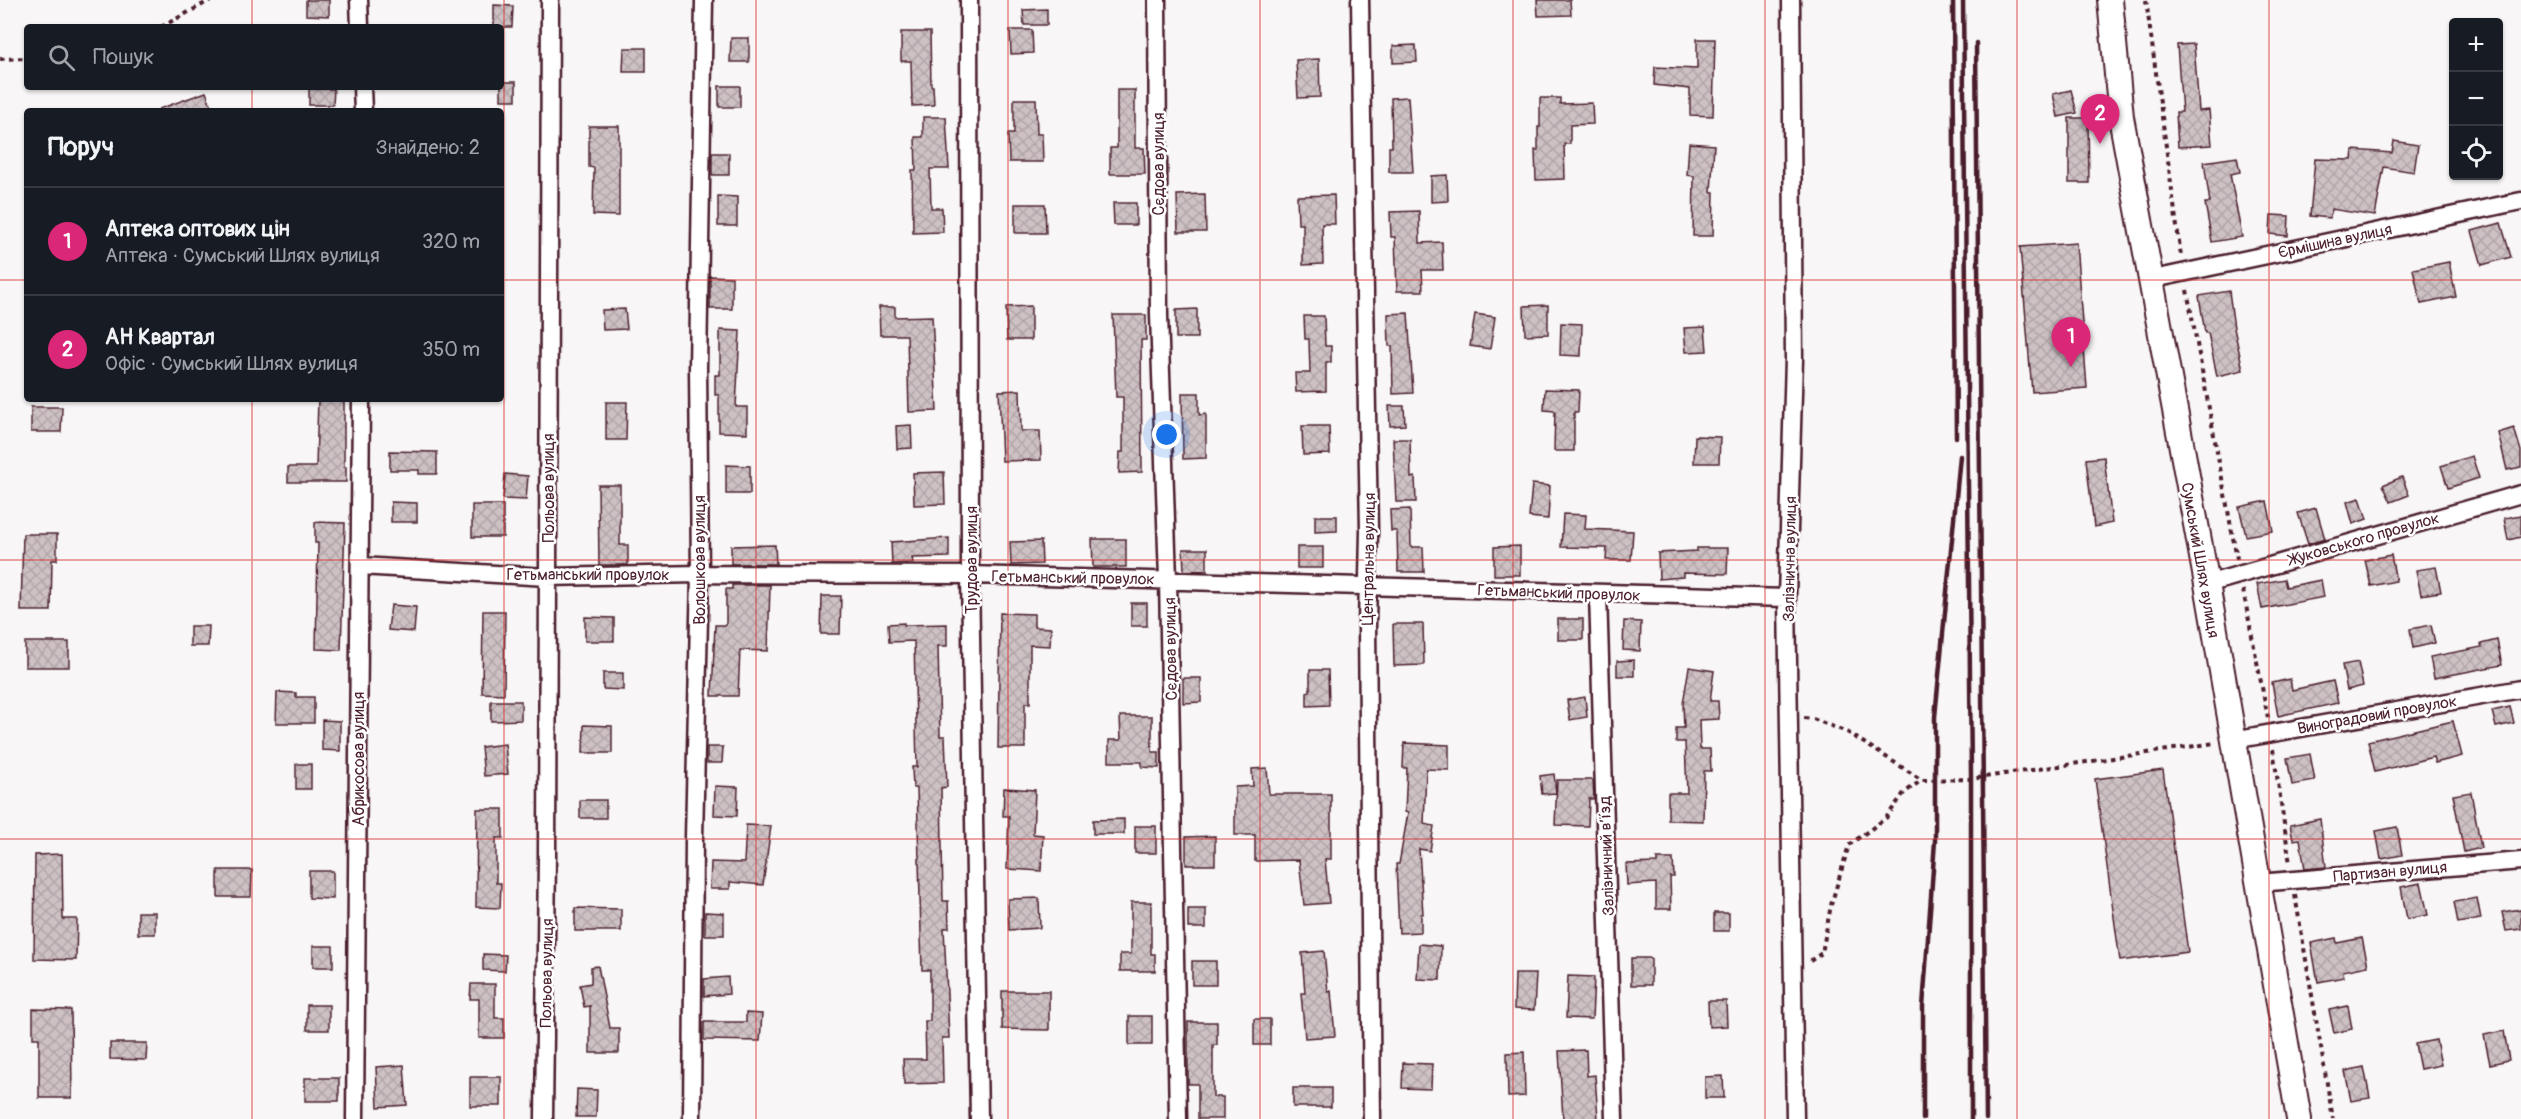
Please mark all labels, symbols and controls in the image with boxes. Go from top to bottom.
map controls [2449,18,2503,180]
button: + [2449,18,2503,72]
search box [24,24,504,90]
icon: search [45,41,78,74]
text: Пошук [93,43,154,71]
button: − [2449,72,2503,126]
pin: 2 [2080,94,2120,144]
street label: Сєдова вулиця [1149,112,1169,216]
button: locate [2449,126,2503,180]
text: Поруч [48,131,114,163]
text: Знайдено: 2 [376,135,480,160]
text: Аптека оптових цін [105,215,290,243]
street label: Єрмішина вулиця [2277,219,2394,263]
text: 1 [64,229,71,254]
text: 320 m [422,229,480,254]
text: Аптека · Сумський Шлях вулиця [105,243,380,268]
pin: 1 [2052,318,2090,367]
text: АН Квартал [105,323,215,351]
text: 2 [62,337,73,362]
text: 350 m [422,337,480,362]
text: Офіс · Сумський Шлях вулиця [105,351,358,376]
your location [1152,420,1181,449]
street label: Польова вулиця [539,433,559,543]
street label: Сумський Шлях вулиця [2176,481,2224,639]
street label: Центральна вулиця [1358,492,1380,626]
street label: Волошкова вулиця [690,495,710,625]
street label: Залізнична вулиця [1779,496,1801,622]
street label: Трудова вулиця [962,506,982,614]
street label: Жуковського провулок [2284,508,2442,571]
street label: Гетьманський провулок [506,565,670,585]
street label: Гетьманський провулок [991,567,1155,589]
street label: Гетьманський провулок [1477,580,1641,606]
street label: Сєдова вулиця [1160,597,1182,701]
street label: Виноградовий провулок [2296,691,2459,739]
street label: Абрикосова вулиця [349,692,369,826]
street label: Залізничний в’їзд [1595,795,1619,916]
street label: Партизан вулиця [2332,857,2448,887]
street label: Польова вулиця [536,918,558,1028]

